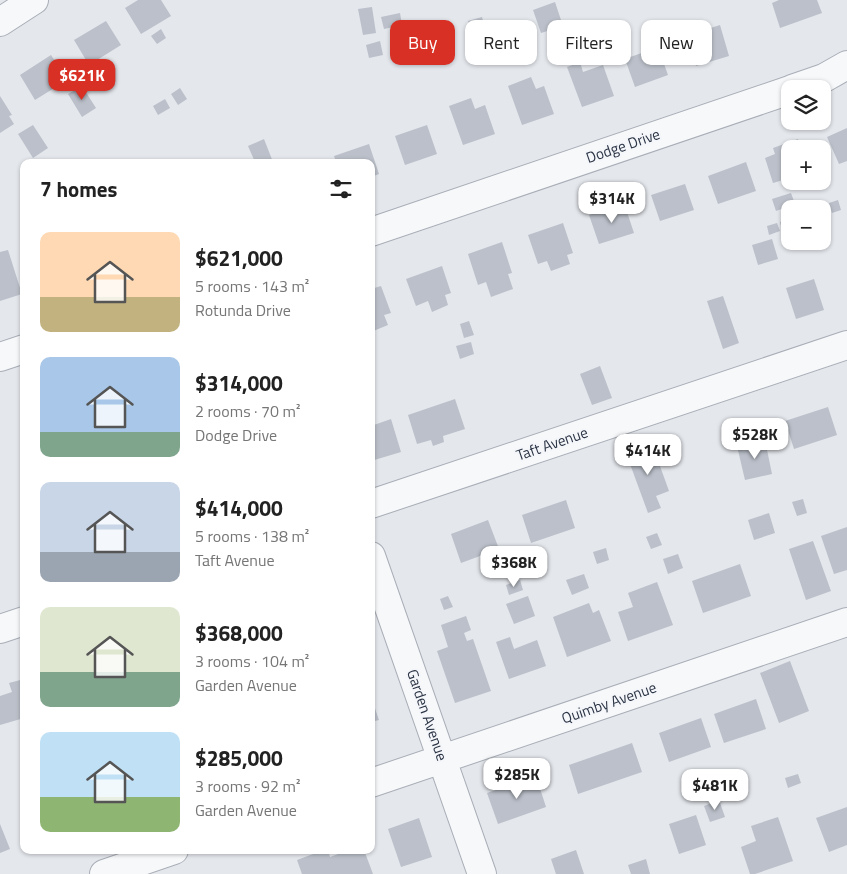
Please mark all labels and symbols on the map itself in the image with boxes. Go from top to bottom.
pin: $621K [47,58,117,101]
street label: Dodge Drive [583,122,663,169]
pin: $314K [577,182,647,224]
pin: $528K [720,418,790,460]
street label: Taft Avenue [513,421,591,467]
pin: $414K [613,434,683,476]
pin: $368K [479,546,549,588]
street label: Garden Avenue [401,666,454,764]
street label: Quimby Avenue [558,676,659,730]
pin: $285K [482,758,552,800]
pin: $481K [680,768,750,811]

